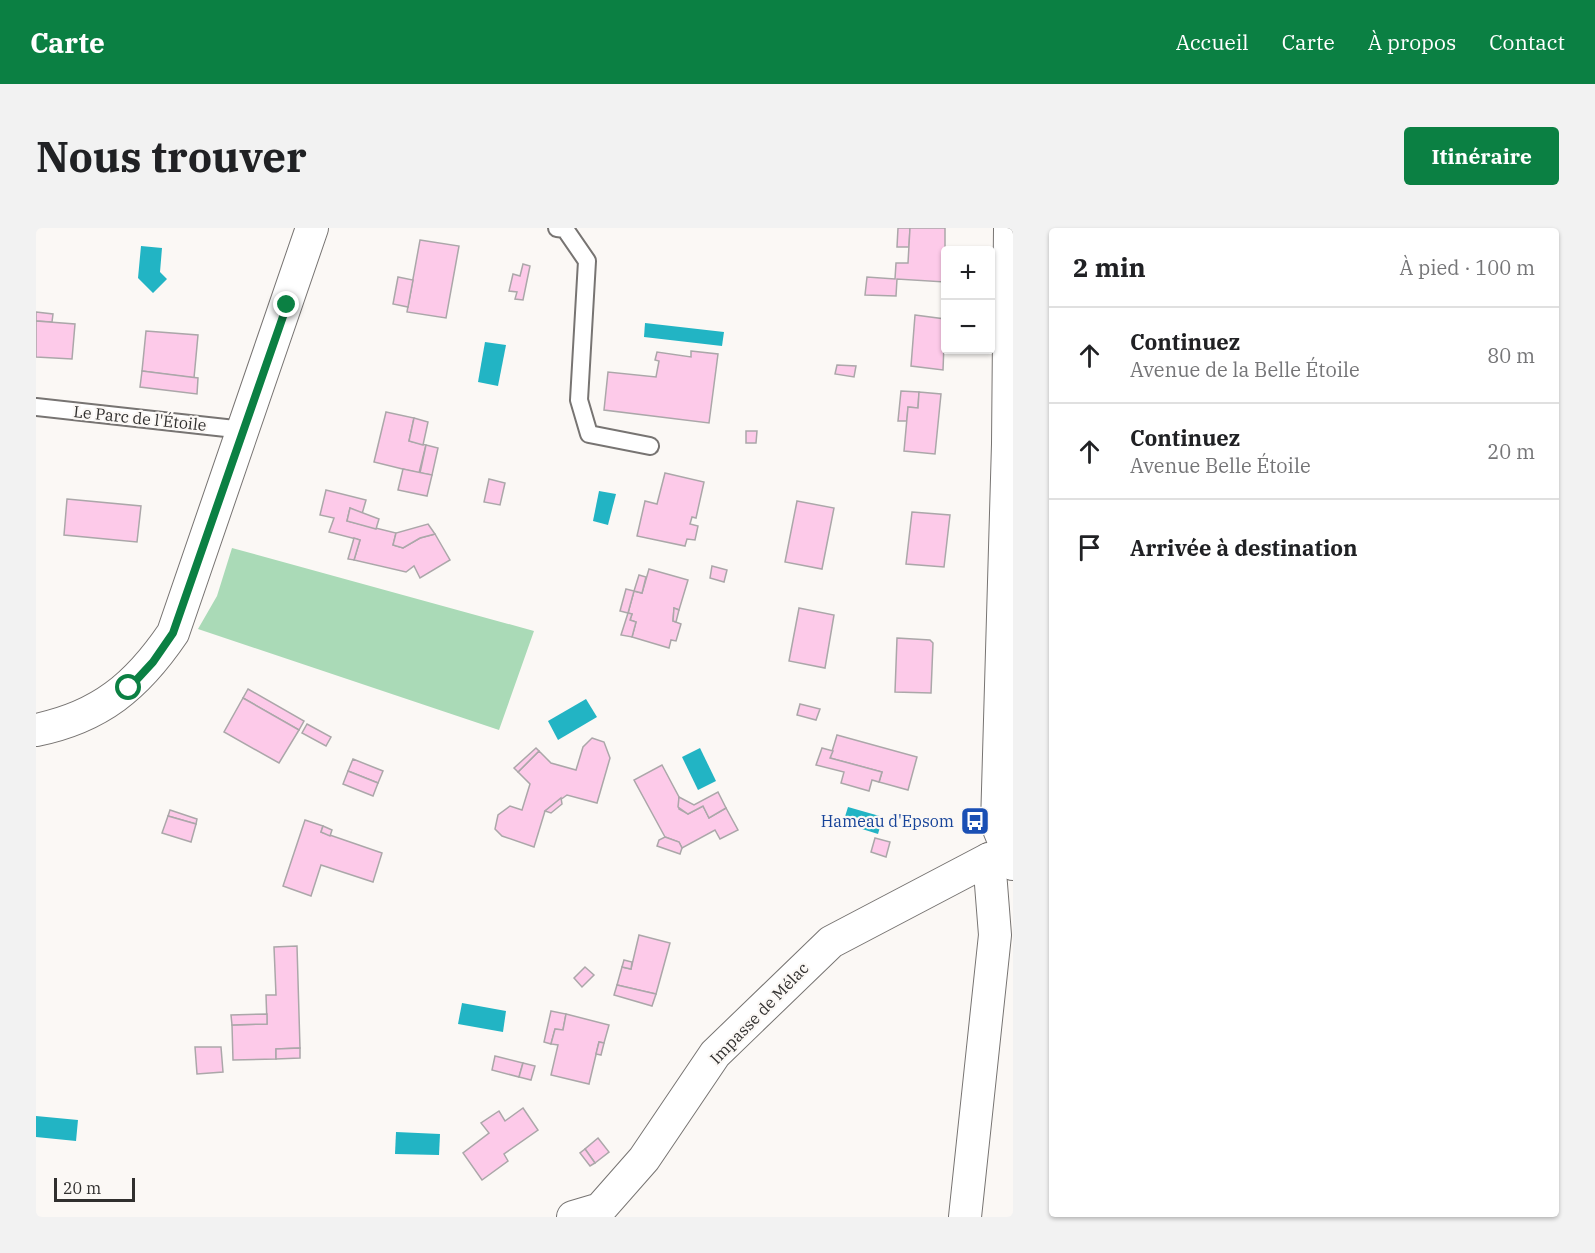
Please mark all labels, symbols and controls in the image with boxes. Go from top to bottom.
text: Carte [30,24,105,61]
text: Accueil [1176,28,1249,56]
text: Carte [1282,28,1335,56]
text: À propos [1368,28,1456,56]
text: Contact [1489,28,1565,56]
button: Itinéraire [1404,127,1559,185]
text: Nous trouver [36,129,307,184]
map controls [941,246,995,354]
button: + [941,246,995,300]
text: 2 min [1073,250,1146,284]
text: À pied · 100 m [1400,254,1535,281]
route end [273,291,299,317]
button: − [941,300,995,354]
text: Continuez [1130,327,1240,356]
icon: ahead [1073,339,1106,372]
text: 80 m [1487,342,1535,369]
text: Avenue de la Belle Étoile [1130,356,1360,383]
street label: Le Parc de l'Étoile [73,400,207,435]
text: Continuez [1130,423,1240,452]
icon: ahead [1073,435,1106,468]
text: 20 m [1487,438,1535,465]
text: Avenue Belle Étoile [1130,452,1311,479]
icon: arrive [1073,531,1106,564]
text: Arrivée à destination [1130,533,1358,562]
route start [115,674,141,700]
bus stop icon: Hameau d'Epsom [959,805,991,837]
place label: Hameau d'Epsom [821,811,954,831]
street label: Impasse de Mélac [705,958,813,1068]
scale bar [54,1175,135,1202]
text: 20 m [63,1178,101,1198]

